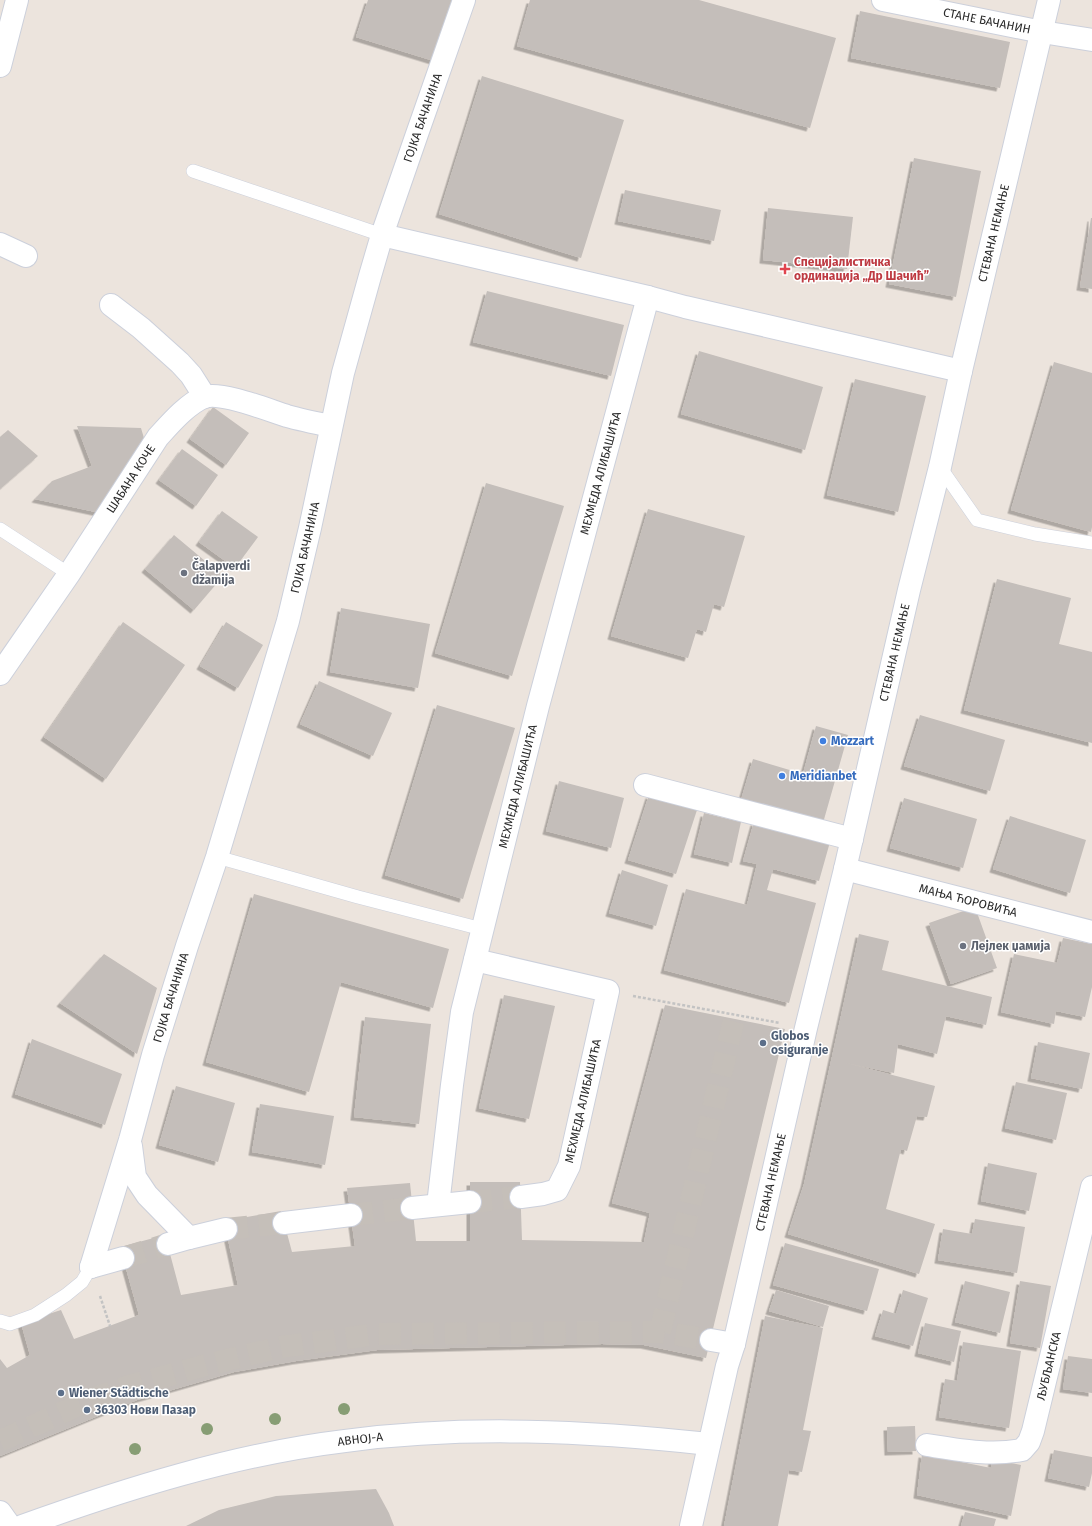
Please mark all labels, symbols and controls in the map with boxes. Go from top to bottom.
street label: СТАНЕ БАЧАНИН [942,5,1032,37]
street label: ГОЈКА БАЧАНИНА [401,71,445,164]
street label: СТЕВАНА НЕМАЊЕ [975,183,1012,283]
place label: Специјалистичка ординација „Др Шачић” [794,255,929,283]
marker: Специјалистичка ординација „Др Шачић” [779,263,791,275]
street label: МЕХМЕДА АЛИБАШИЋА [577,410,624,536]
street label: ШАБАНА КОЧЕ [103,442,158,516]
street label: ГОЈКА БАЧАНИНА [288,500,322,595]
place label: Čalapverdi džamija [192,557,250,587]
marker: Čalapverdi džamija [179,568,189,578]
street label: СТЕВАНА НЕМАЊЕ [877,602,913,703]
street label: МЕХМЕДА АЛИБАШИЋА [496,723,540,850]
place label: Mozzart [831,734,875,748]
marker: Mozzart [818,736,828,746]
place label: Meridianbet [790,769,857,783]
marker: Meridianbet [777,771,787,781]
street label: МАЊА ЋОРОВИЋА [917,881,1019,920]
place label: Лејлек џамија [971,939,1051,953]
marker: Лејлек џамија [958,941,968,951]
street label: ГОЈКА БАЧАНИНА [150,951,192,1044]
place label: Globos osiguranje [771,1029,829,1057]
street label: МЕХМЕДА АЛИБАШИЋА [562,1037,604,1164]
marker: Globos osiguranje [758,1038,768,1048]
street label: СТЕВАНА НЕМАЊЕ [753,1132,789,1233]
street label: ЉУБЉАНСКА [1034,1330,1064,1402]
place label: Wiener Städtische [69,1386,169,1400]
marker: Wiener Städtische [56,1388,66,1398]
place label: 36303 Нови Пазар [94,1403,196,1417]
marker: 36303 Нови Пазар [82,1405,92,1415]
street label: АВНОЈ-А [337,1430,384,1449]

